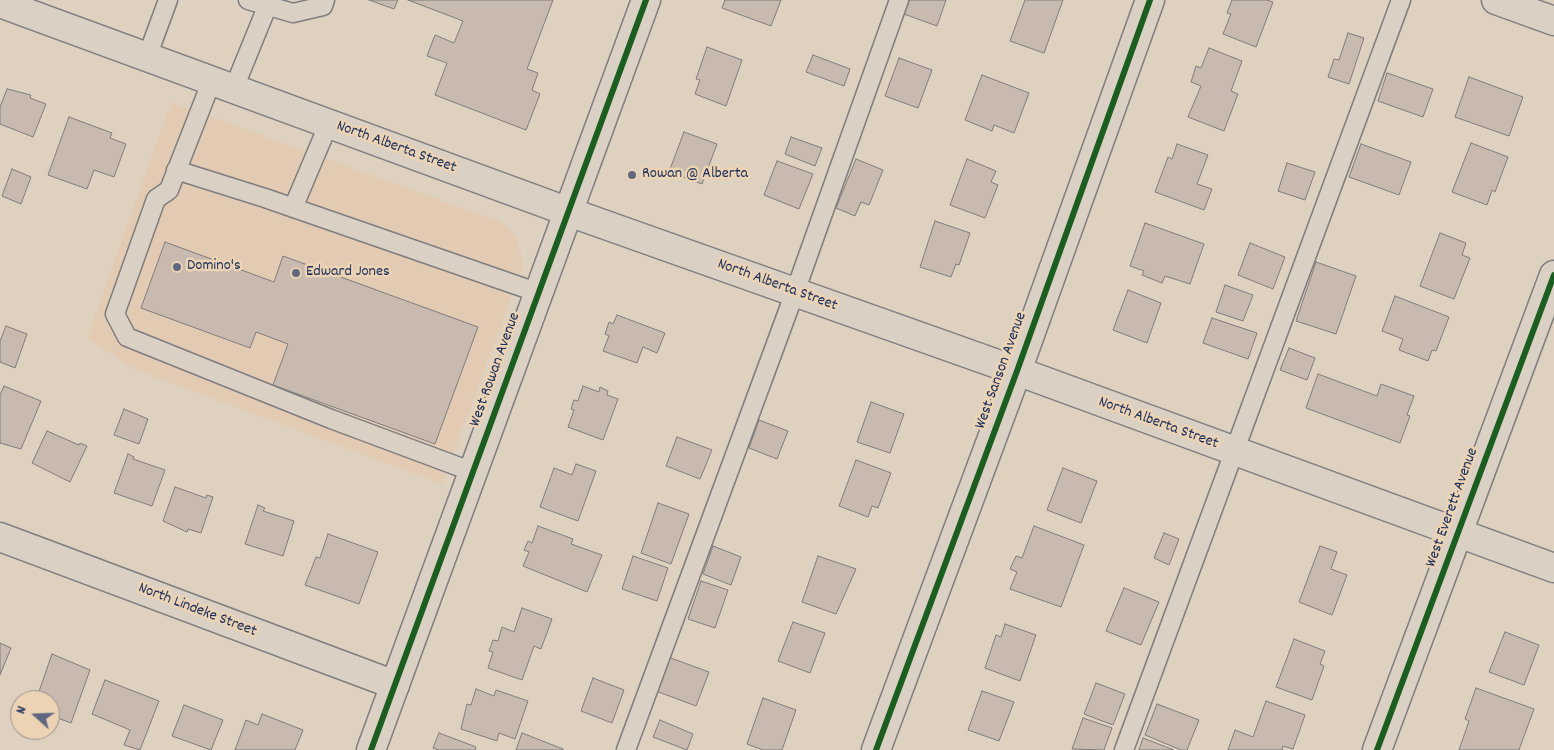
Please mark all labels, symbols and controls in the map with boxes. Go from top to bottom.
street label: North Alberta Street [333,117,459,179]
place label: Rowan @ Alberta [642,165,748,185]
marker: Rowan @ Alberta [626,169,638,181]
street label: North Alberta Street [714,255,840,317]
place label: Domino's [187,257,241,277]
marker: Domino's [171,261,183,273]
place label: Edward Jones [306,263,390,283]
marker: Edward Jones [290,267,302,279]
street label: West Rowan Avenue [466,310,526,430]
street label: West Sanson Avenue [972,310,1032,432]
street label: North Alberta Street [1095,393,1221,455]
street label: West Everett Avenue [1422,446,1484,570]
street label: North Lindeke Street [135,580,259,642]
north arrow [10,690,60,740]
text: N [11,704,32,717]

